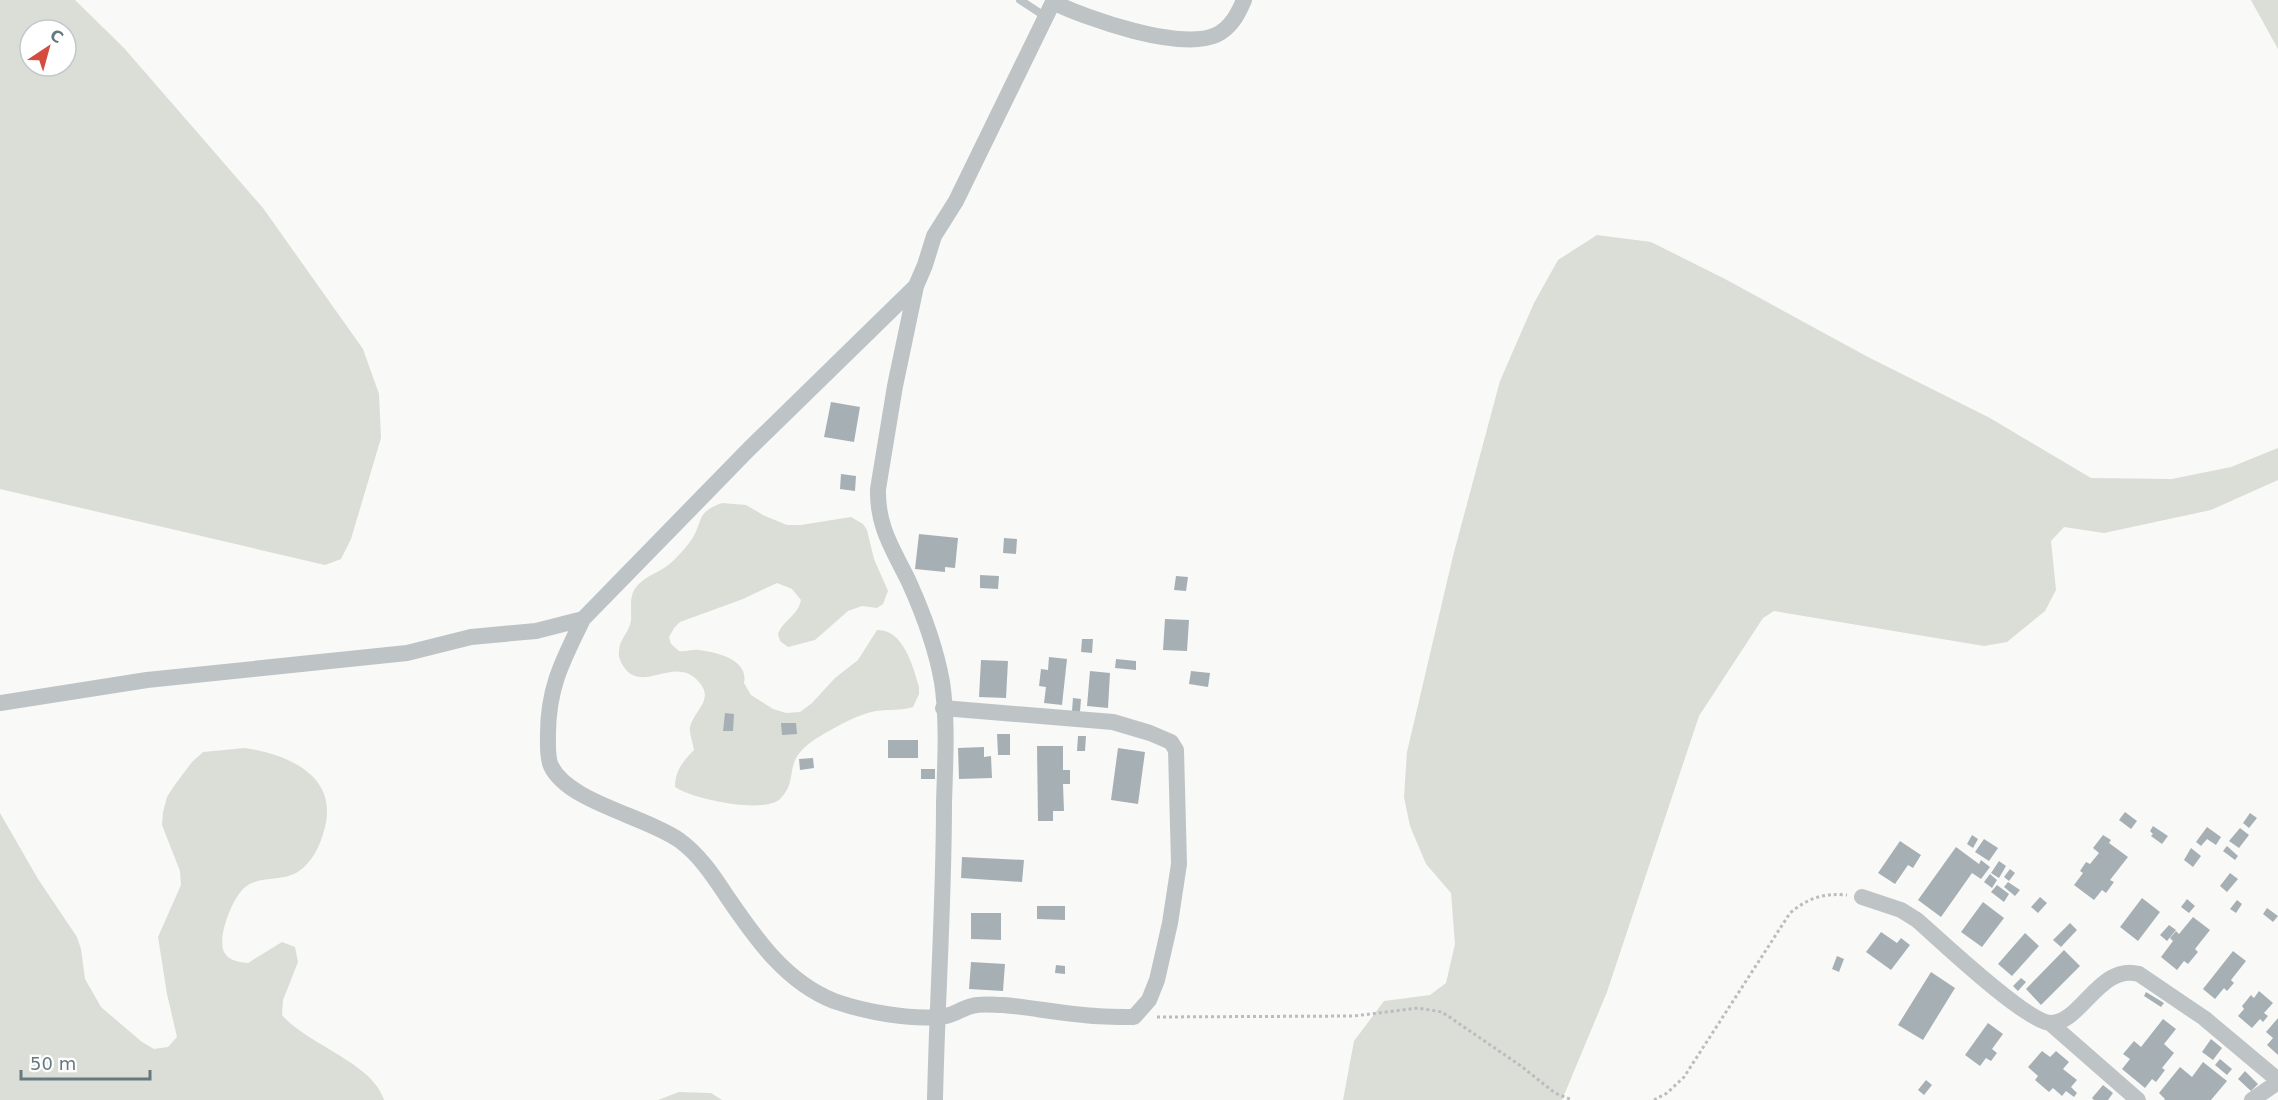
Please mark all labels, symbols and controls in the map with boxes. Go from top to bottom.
north arrow [18,18,78,78]
text: С [46,25,67,47]
scale bar [21,1043,150,1081]
text: 50 m [30,1053,76,1074]

